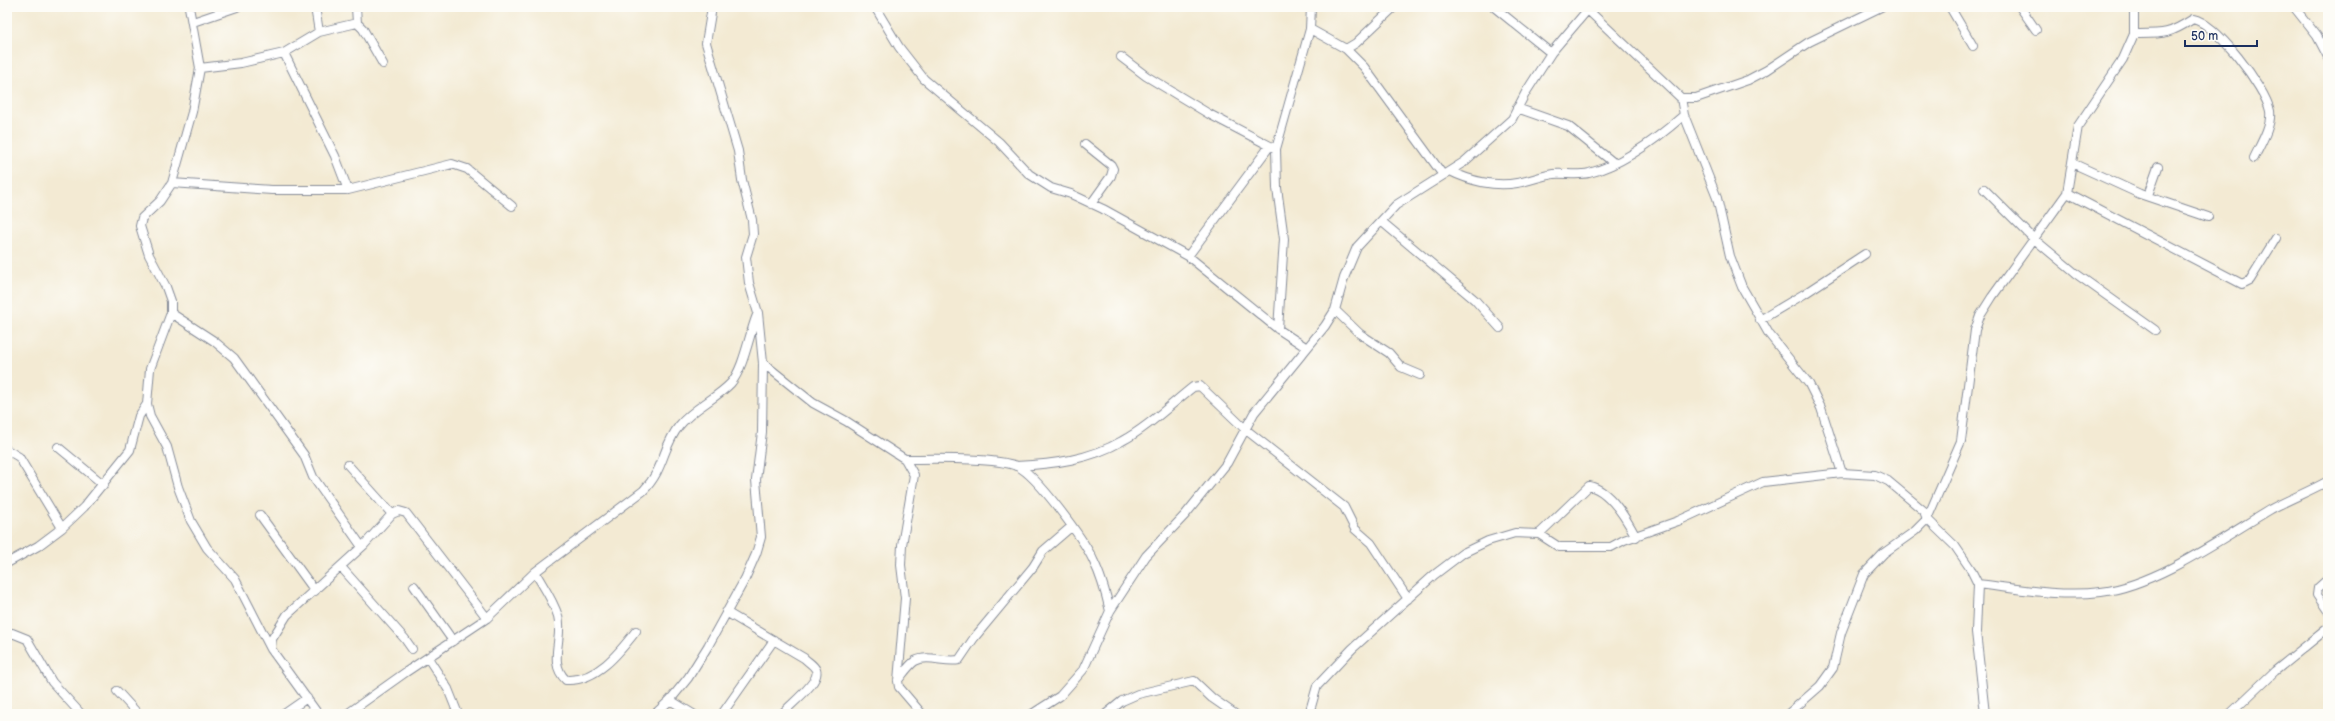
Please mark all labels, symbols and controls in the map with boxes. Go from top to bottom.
scale bar [2185,22,2257,48]
text: 50 m [2191,29,2218,44]

